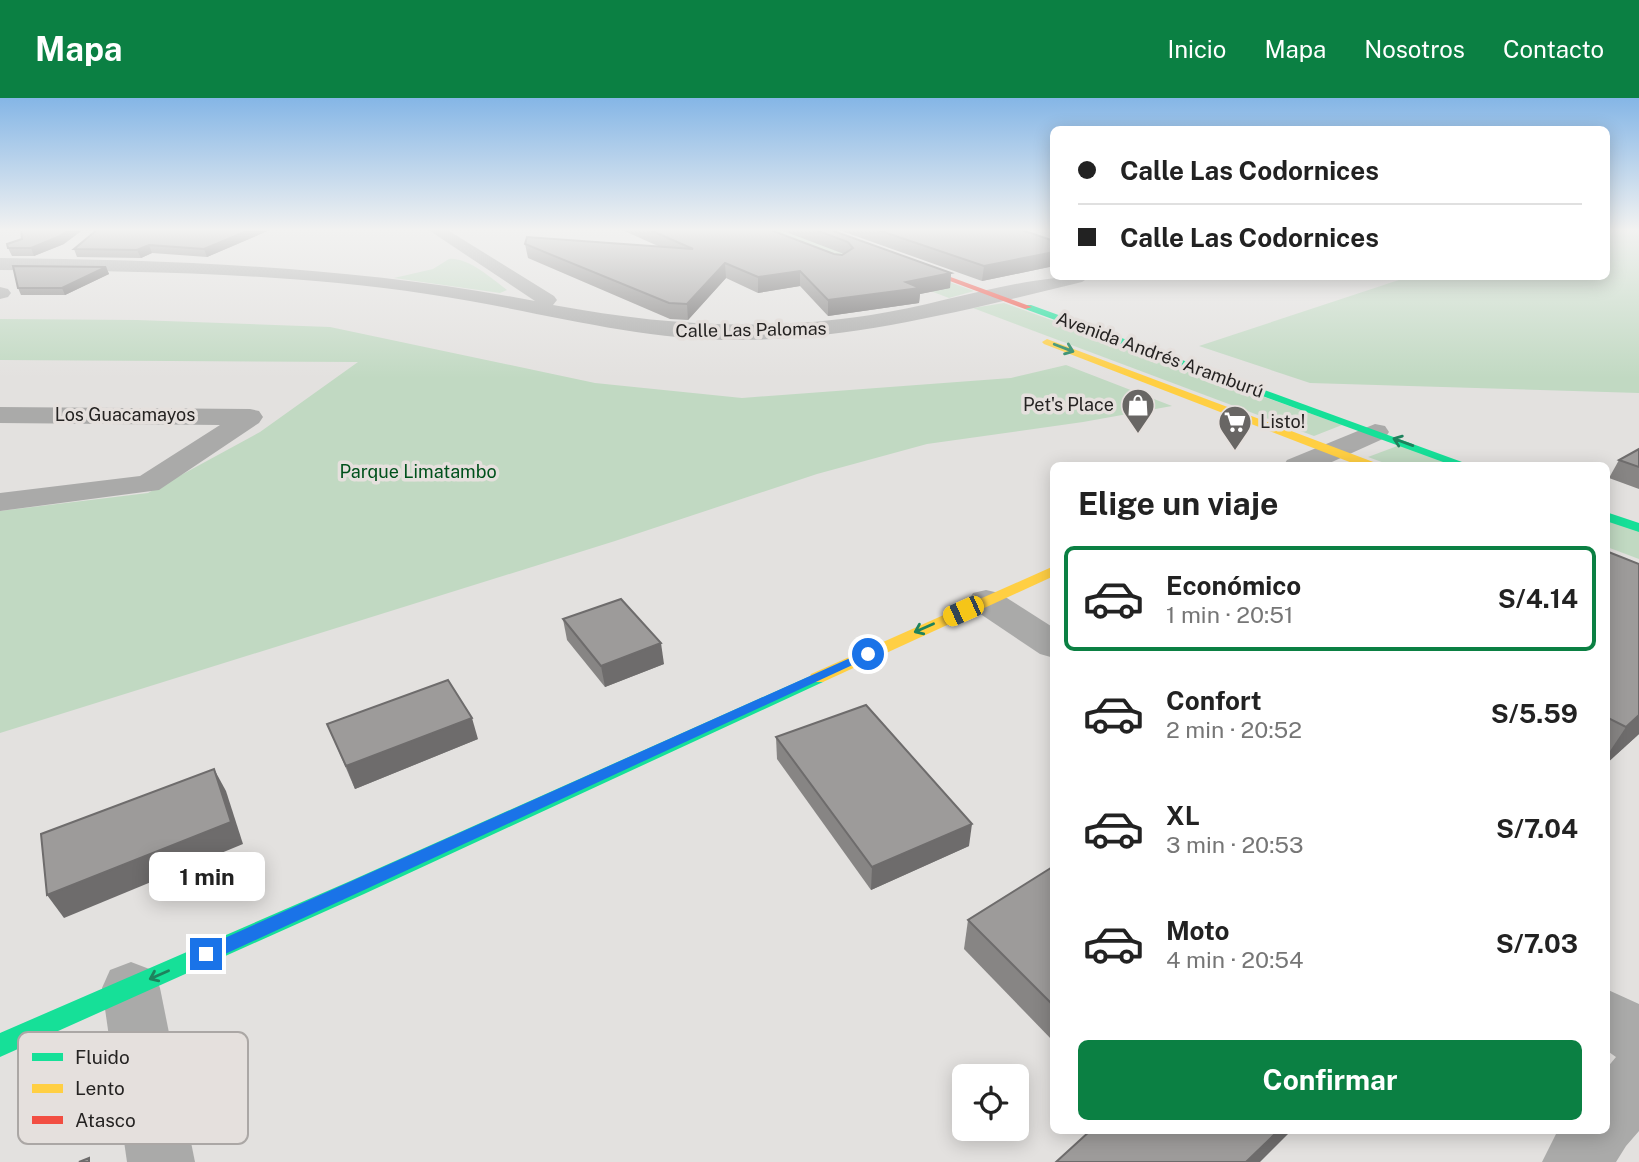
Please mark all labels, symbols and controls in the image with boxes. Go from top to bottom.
text: Mapa [35,30,123,68]
text: Inicio [1167,35,1226,63]
text: Mapa [1264,35,1326,63]
text: Nosotros [1364,35,1465,63]
text: Contacto [1503,35,1604,63]
text: Calle Las Codornices [1120,155,1379,186]
text: Calle Las Codornices [1120,222,1379,253]
street label: Avenida Andrés Aramburú [1054,307,1267,402]
street label: Calle Las Palomas [675,318,827,341]
one-way arrow [1053,343,1075,355]
shop icon: Pet's Place [1119,386,1157,435]
place label: Pet's Place [1023,394,1114,415]
supermarket icon: Listo! [1216,403,1254,452]
street label: Los Guacamayos [55,404,195,425]
place label: Listo! [1260,411,1305,432]
one-way arrow [1392,435,1414,447]
park label: Parque Limatambo [339,461,497,482]
text: Elige un viaje [1078,485,1278,522]
icon: car [1082,567,1145,630]
text: Económico [1166,570,1301,601]
text: S/4.14 [1498,583,1578,614]
car [940,593,987,629]
text: 1 min · 20:51 [1166,601,1293,628]
one-way arrow [914,622,935,635]
route start [852,638,884,670]
icon: car [1082,682,1145,745]
text: Confort [1166,685,1262,716]
text: S/5.59 [1491,698,1578,729]
text: 2 min · 20:52 [1166,716,1302,743]
icon: car [1082,797,1145,860]
text: XL [1166,800,1200,831]
text: S/7.04 [1496,813,1578,844]
text: 3 min · 20:53 [1166,831,1304,858]
callout: 1 min [148,852,264,902]
text: 1 min [179,863,235,890]
icon: car [1082,912,1145,975]
text: Moto [1166,915,1229,946]
text: S/7.03 [1496,928,1578,959]
route end [190,938,222,970]
text: 4 min · 20:54 [1166,946,1304,973]
one-way arrow [149,969,171,982]
legend [18,1032,248,1144]
button: Confirmar [1078,1040,1582,1120]
text: Fluido [75,1046,130,1068]
map controls [952,1064,1029,1141]
button: locate [952,1064,1029,1141]
text: Lento [75,1077,125,1099]
text: Atasco [75,1109,136,1131]

